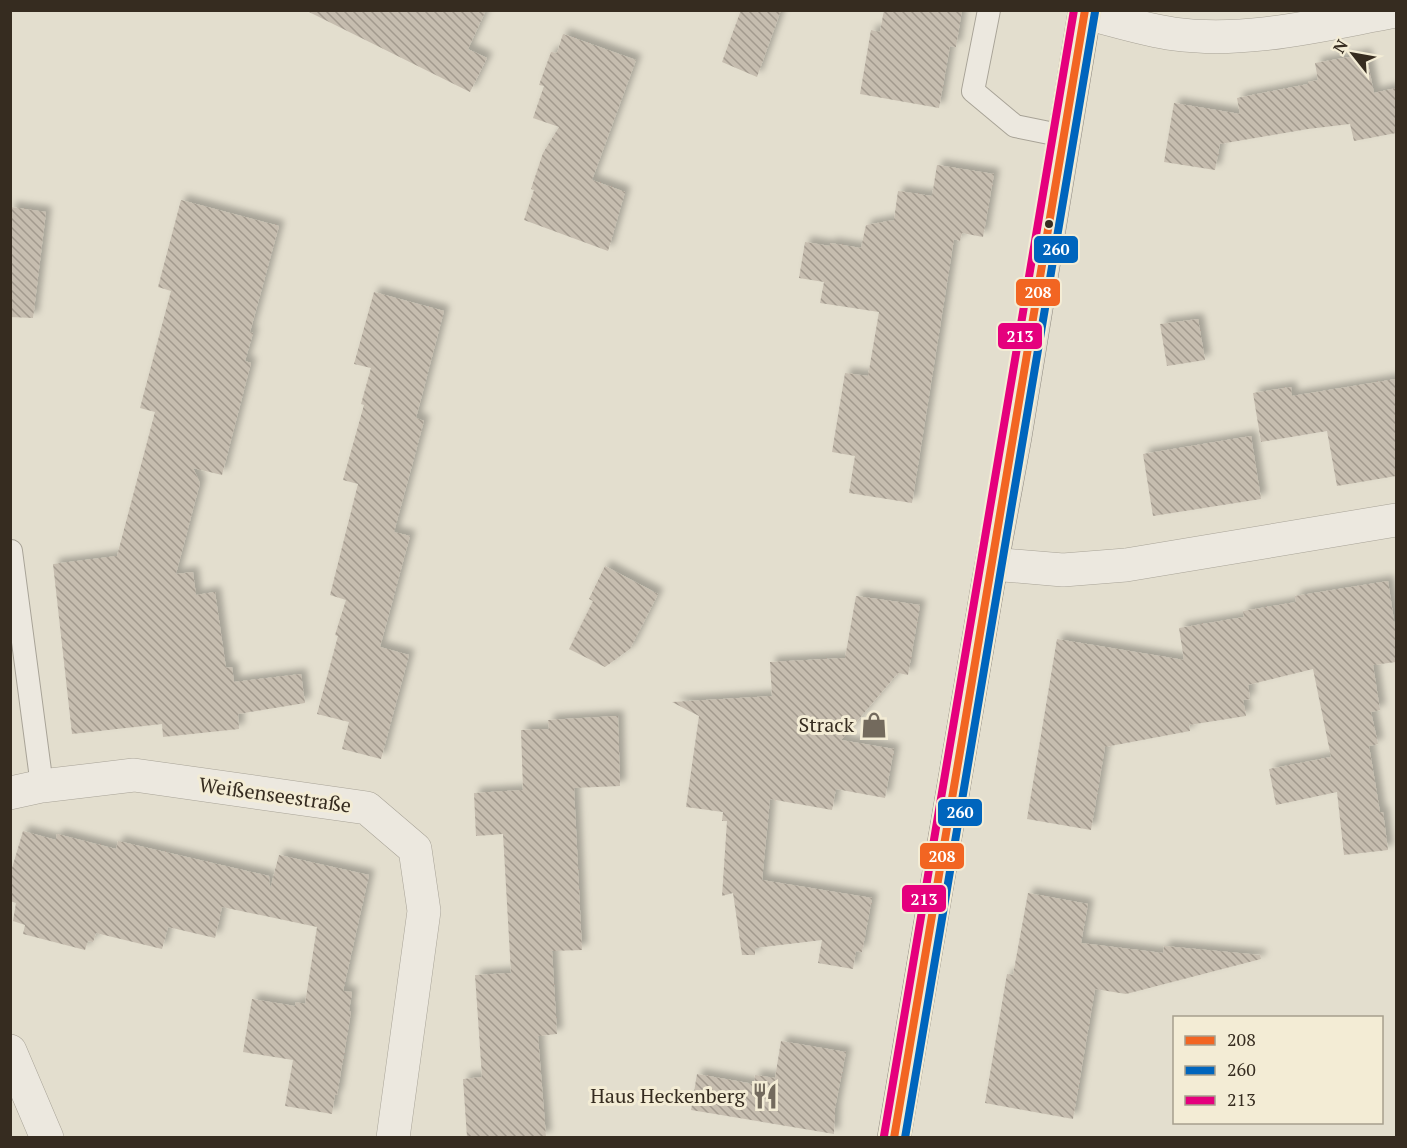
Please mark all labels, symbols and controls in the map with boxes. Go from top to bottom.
north arrow [1323,24,1383,84]
text: N [1328,35,1353,57]
unlabelled marker [1043,218,1055,230]
line badge: 260 [1033,235,1079,264]
text: 260 [1042,238,1070,260]
line badge: 208 [1015,278,1061,307]
text: 208 [1024,281,1052,303]
line badge: 213 [997,322,1043,350]
text: 213 [1006,325,1034,347]
shop icon: Strack [859,710,889,740]
place label: Strack [798,711,855,738]
street label: Weißenseestraße [197,770,353,819]
line badge: 260 [937,798,983,827]
text: 260 [946,801,974,823]
line badge: 208 [919,842,965,870]
text: 208 [928,845,956,867]
line badge: 213 [901,884,947,913]
text: 213 [910,888,938,910]
legend [1173,1016,1383,1124]
text: 208 [1227,1027,1256,1051]
text: 260 [1227,1057,1256,1081]
restaurant icon: Haus Heckenberg [750,1081,780,1111]
place label: Haus Heckenberg [590,1082,745,1109]
text: 213 [1227,1087,1256,1111]

